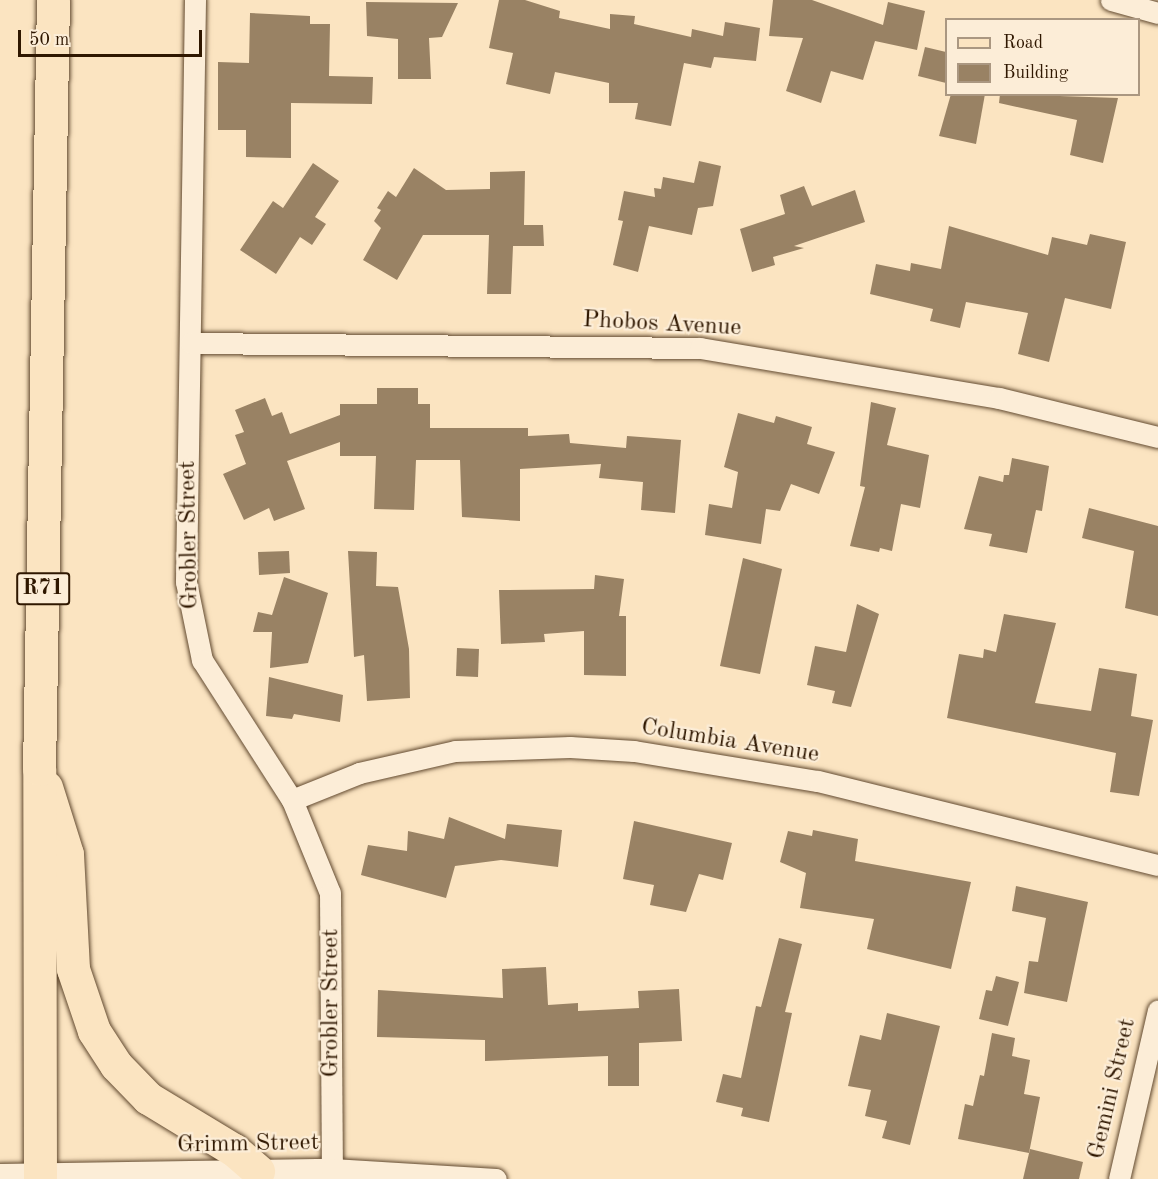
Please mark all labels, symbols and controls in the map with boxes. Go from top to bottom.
scale bar [21,18,206,56]
legend [945,18,1140,96]
text: 50 m [29,31,69,49]
text: Road [1003,34,1043,52]
text: Building [1003,64,1068,82]
street label: Phobos Avenue [582,306,742,344]
street label: Grobler Street [174,460,206,610]
road number: R71 [16,570,70,608]
street label: Columbia Avenue [639,714,821,770]
street label: Grobler Street [318,929,346,1077]
street label: Gemini Street [1083,1016,1143,1162]
street label: Grimm Street [177,1129,319,1161]

